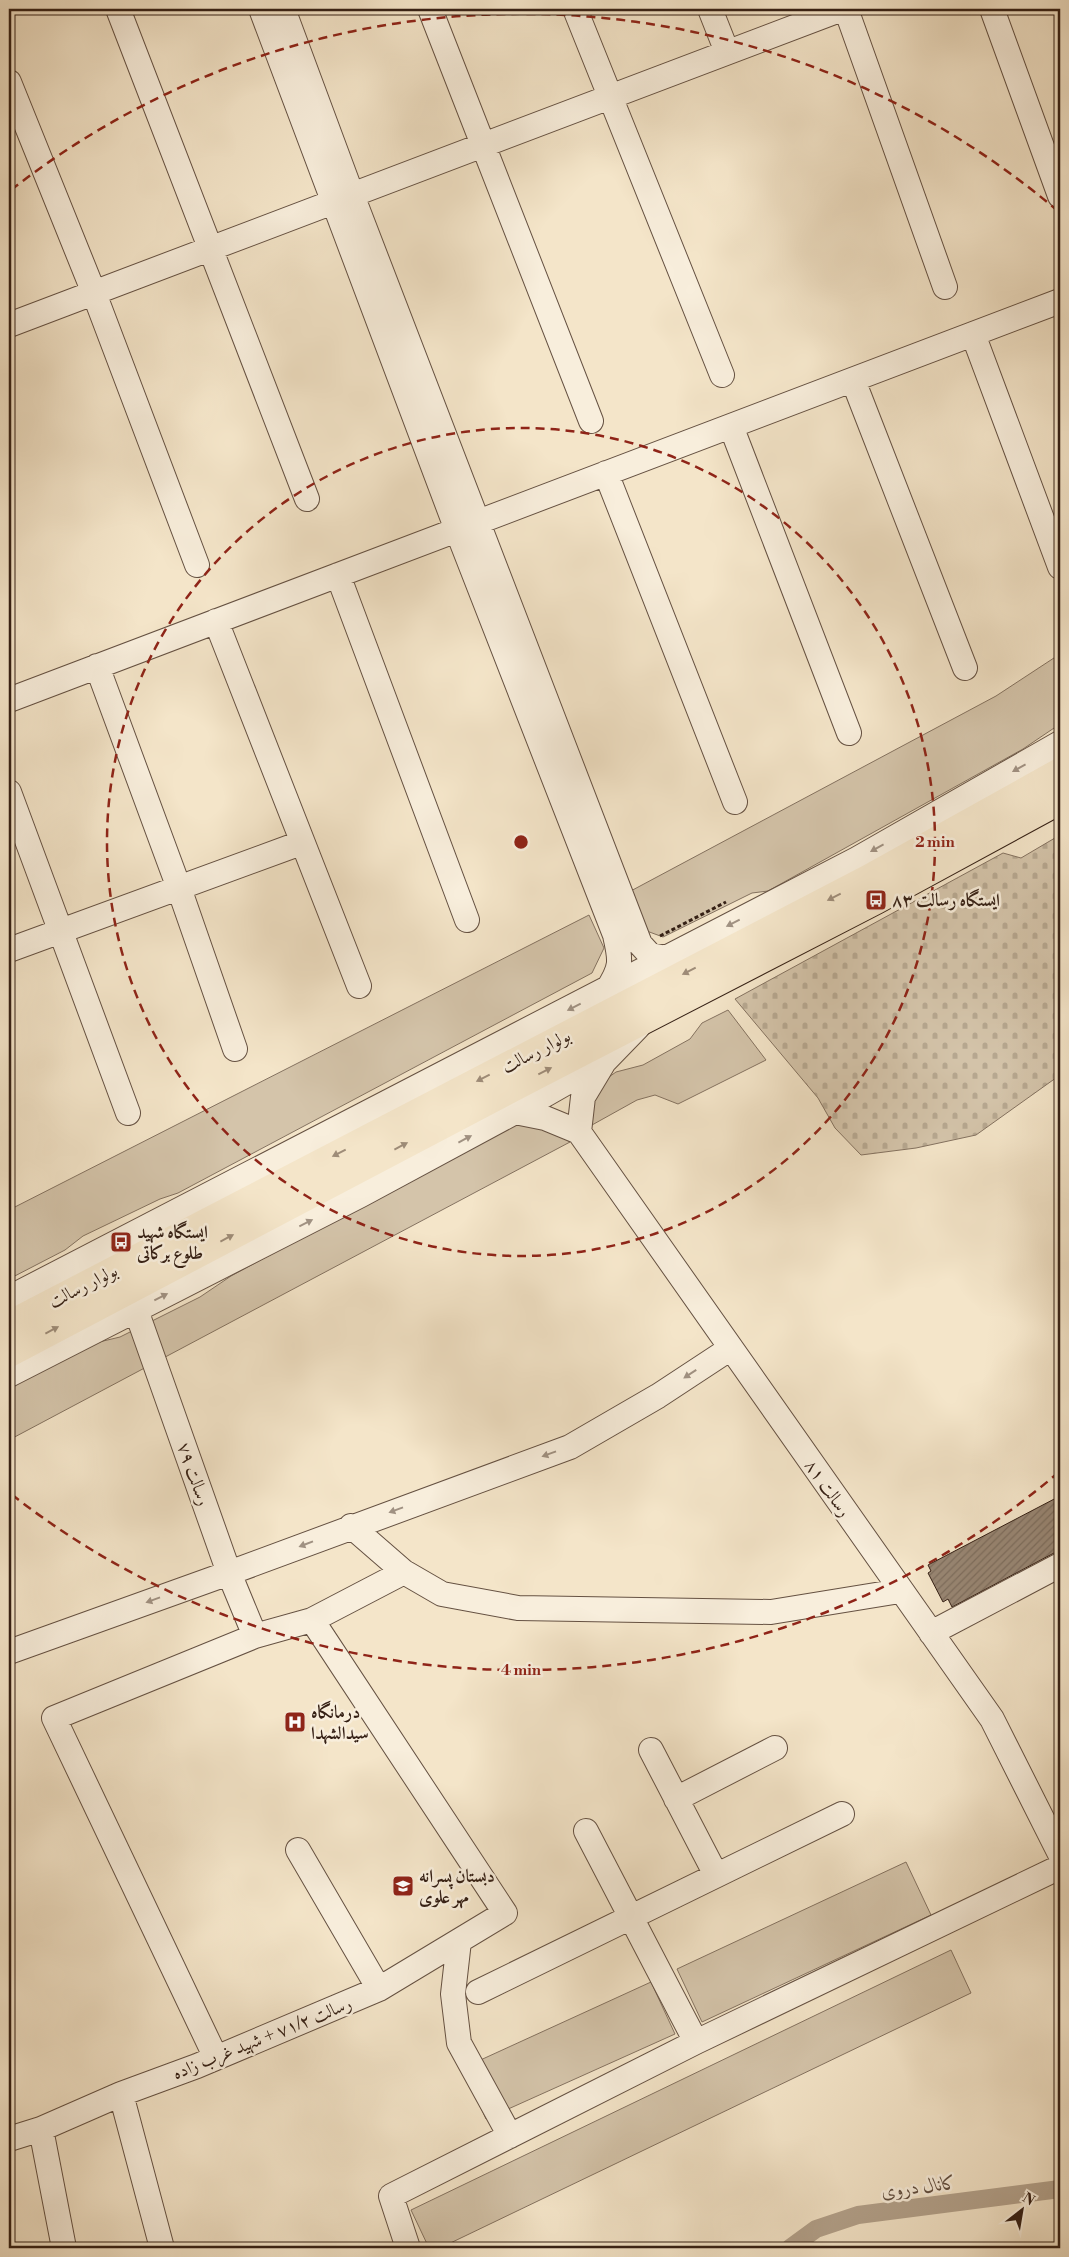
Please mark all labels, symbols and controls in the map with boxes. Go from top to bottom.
one-way arrow [1011,764,1026,772]
centre of rings [512,833,530,851]
text: 2 min [915,833,955,852]
one-way arrow [870,843,884,852]
bus stop icon: ایستگاه رسالت ۸۳ [864,888,888,912]
place label: ایستگاه رسالت ۸۳ [892,888,1000,912]
one-way arrow [827,893,841,901]
one-way arrow [726,919,740,927]
one-way arrow [682,967,697,975]
one-way arrow [566,1003,581,1011]
street label: بولوار رسالت [498,1024,575,1079]
one-way arrow [538,1067,552,1075]
one-way arrow [476,1074,490,1082]
one-way arrow [458,1134,472,1143]
one-way arrow [394,1142,409,1150]
one-way arrow [331,1149,346,1157]
one-way arrow [299,1219,313,1227]
place label: ایستگاه شهید طلوع برکاتی [136,1220,208,1268]
bus stop icon: ایستگاه شهید طلوع برکاتی [109,1230,133,1254]
one-way arrow [219,1234,234,1242]
street label: بولوار رسالت [45,1259,122,1314]
one-way arrow [154,1293,168,1301]
one-way arrow [45,1326,59,1334]
one-way arrow [683,1370,697,1379]
street label: رسالت ۷۹ [172,1440,215,1509]
one-way arrow [541,1450,556,1458]
street label: رسالت ۸۱ [799,1455,856,1522]
one-way arrow [389,1507,404,1514]
one-way arrow [298,1540,313,1548]
one-way arrow [146,1597,161,1604]
text: 4 min [501,1661,542,1680]
place label: درمانگاه سیدالشهدا [311,1700,369,1745]
hospital icon: درمانگاه سیدالشهدا [283,1710,307,1734]
place label: دبستان پسرانه مهر علوی [419,1865,495,1909]
school or university icon: دبستان پسرانه مهر علوی [391,1874,415,1898]
street label: رسالت ۷۱/۲ + شهید غرب زاده [169,1992,356,2086]
water label: کانال دروی [880,2170,958,2204]
north arrow [996,2184,1046,2234]
text: N [1019,2189,1038,2210]

